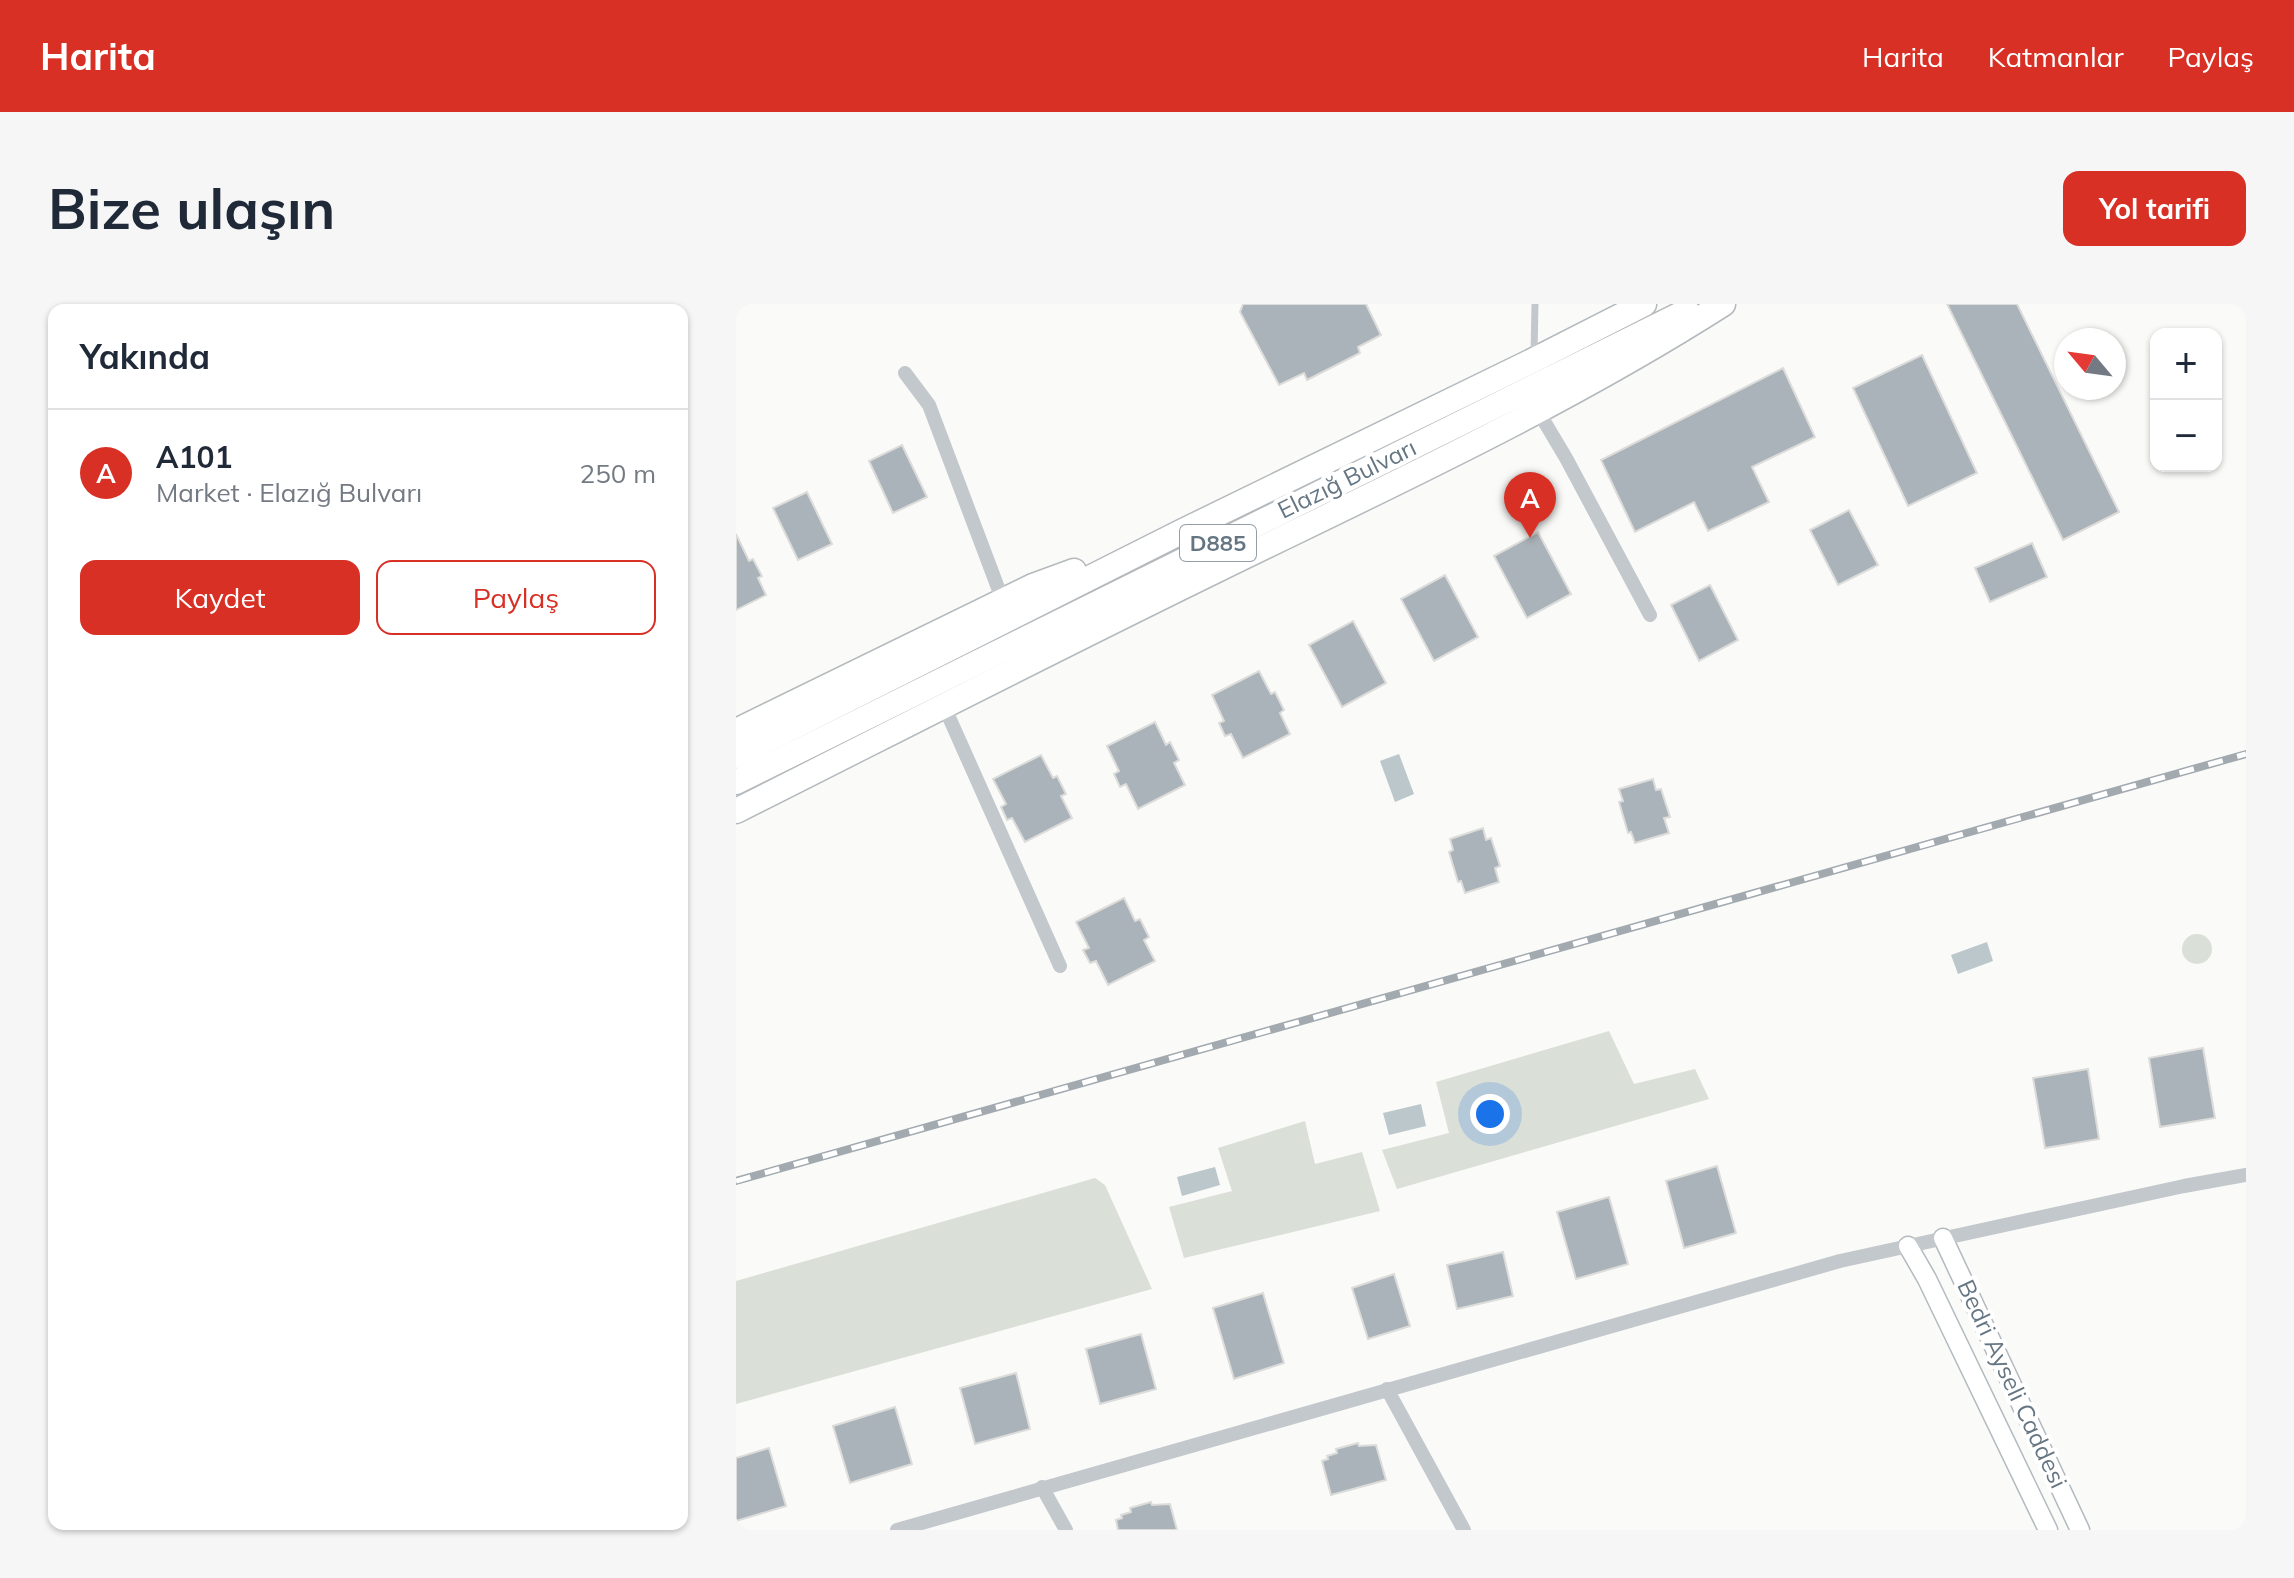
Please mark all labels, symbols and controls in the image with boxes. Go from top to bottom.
text: Harita [40,32,156,80]
text: Harita [1862,39,1944,74]
text: Katmanlar [1988,39,2124,74]
text: Paylaş [2168,39,2254,74]
button: Yol tarifi [2063,171,2246,246]
text: Bize ulaşın [48,173,335,243]
north arrow [2054,328,2126,400]
map controls [2150,328,2222,472]
button: + [2150,328,2222,400]
text: Yakında [80,335,210,378]
button: − [2150,400,2222,472]
street label: Elazığ Bulvarı [1272,432,1421,525]
text: A101 [156,438,233,476]
text: A [96,457,116,490]
text: 250 m [580,457,656,490]
pin: A [1504,472,1556,538]
text: Market · Elazığ Bulvarı [156,476,422,509]
road number: D885 [1180,525,1256,561]
button: Kaydet [80,560,360,635]
button: Paylaş [376,560,656,635]
your location [1470,1094,1510,1134]
street label: Bedri Ayseli Caddesi [1951,1275,2074,1493]

